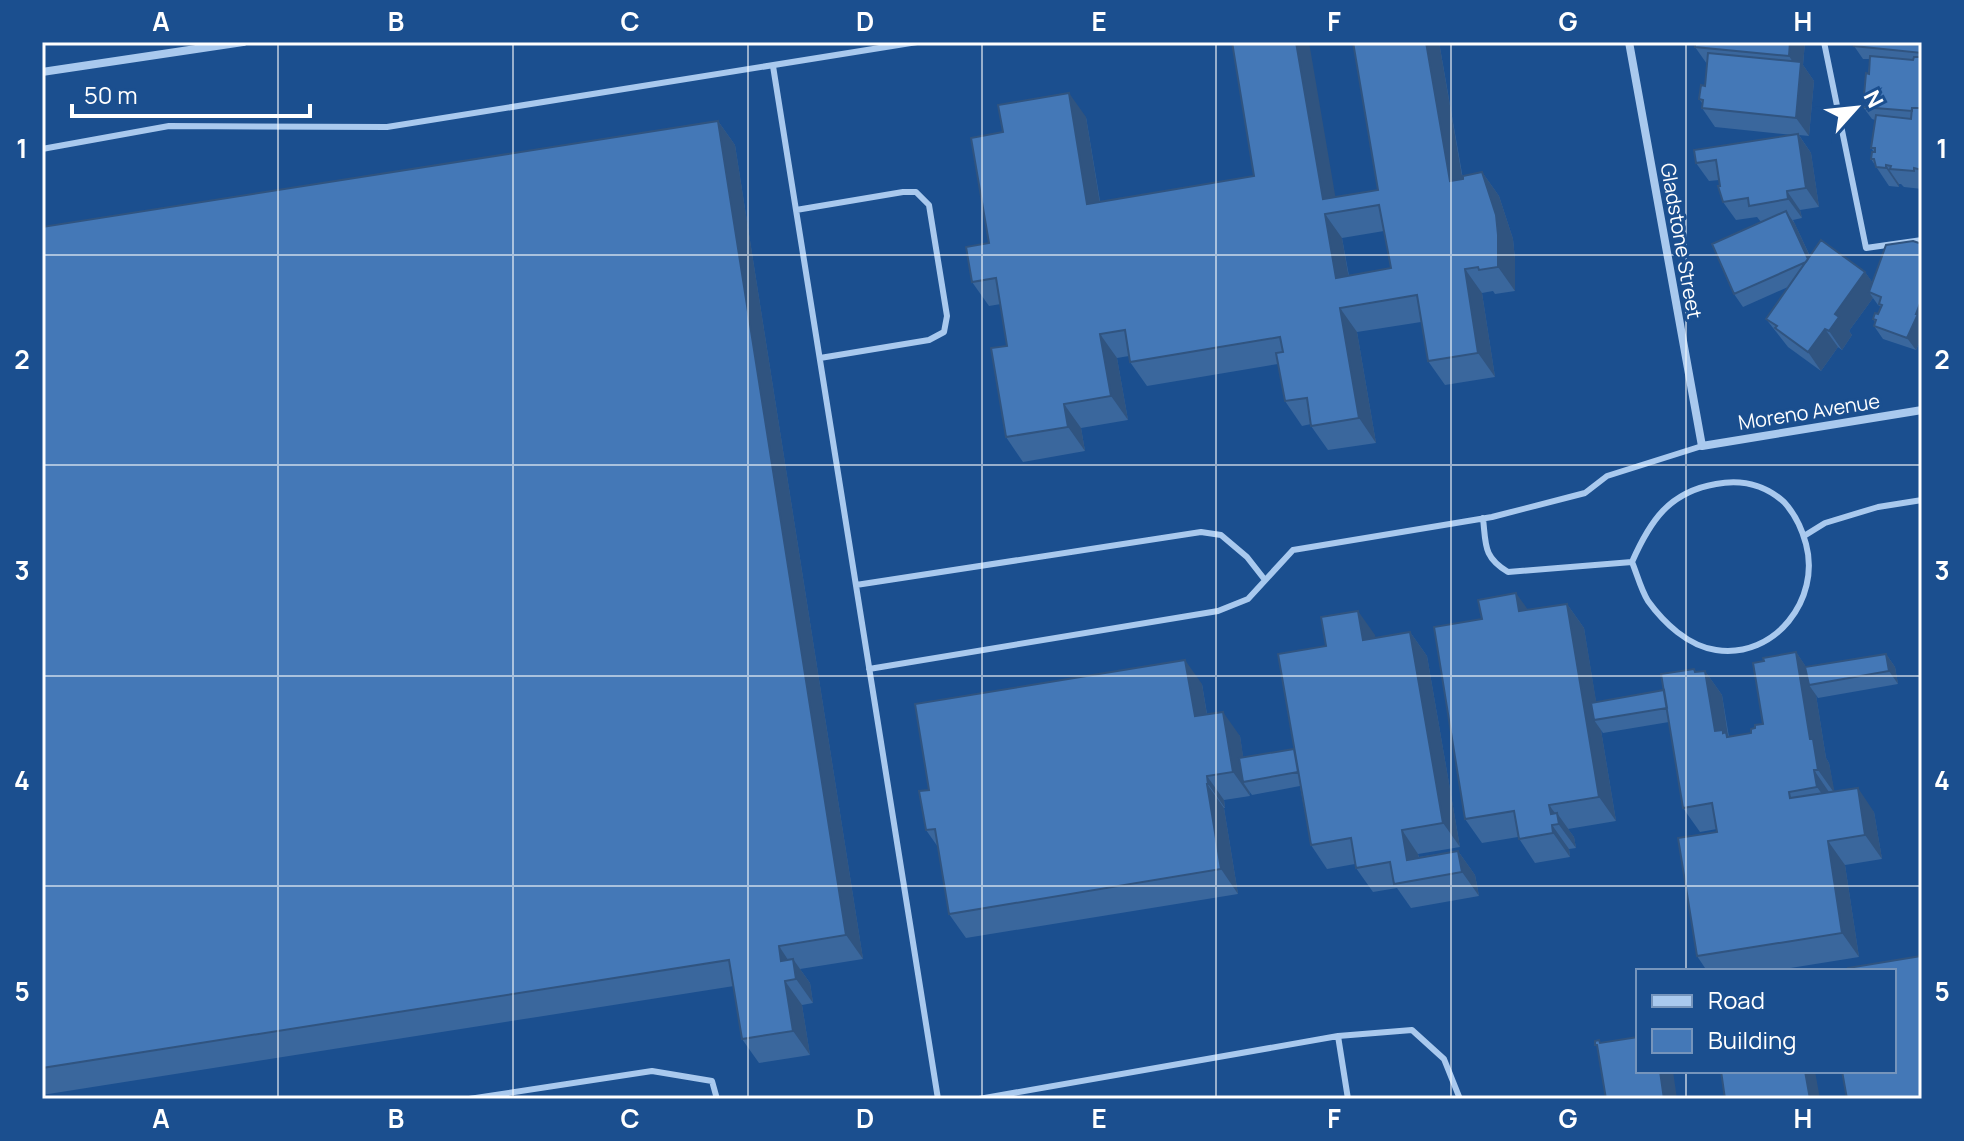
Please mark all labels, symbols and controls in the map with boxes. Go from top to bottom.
text: A [152,3,170,39]
text: B [388,3,404,39]
text: C [620,3,640,39]
text: D [856,3,874,39]
text: E [1091,3,1107,39]
text: F [1327,3,1341,39]
text: G [1558,3,1578,39]
text: H [1794,3,1812,39]
scale bar [72,68,310,118]
north arrow [1816,68,1896,148]
text: 50 m [84,78,138,111]
text: N [1857,85,1891,113]
text: 1 [16,130,28,166]
text: 1 [1936,130,1948,166]
street label: Gladstone Street [1654,161,1708,321]
text: 2 [14,341,30,377]
text: 2 [1934,341,1950,377]
street label: Moreno Avenue [1736,387,1882,436]
text: 3 [14,552,30,588]
text: 3 [1934,552,1950,588]
text: 4 [14,762,30,798]
text: 4 [1934,762,1950,798]
legend [1636,969,1896,1073]
text: 5 [14,973,30,1009]
text: 5 [1934,973,1950,1009]
text: Road [1708,983,1765,1016]
text: Building [1708,1023,1796,1056]
text: A [152,1100,170,1136]
text: B [388,1100,404,1136]
text: C [620,1100,640,1136]
text: D [856,1100,874,1136]
text: E [1091,1100,1107,1136]
text: F [1327,1100,1341,1136]
text: G [1558,1100,1578,1136]
text: H [1794,1100,1812,1136]

